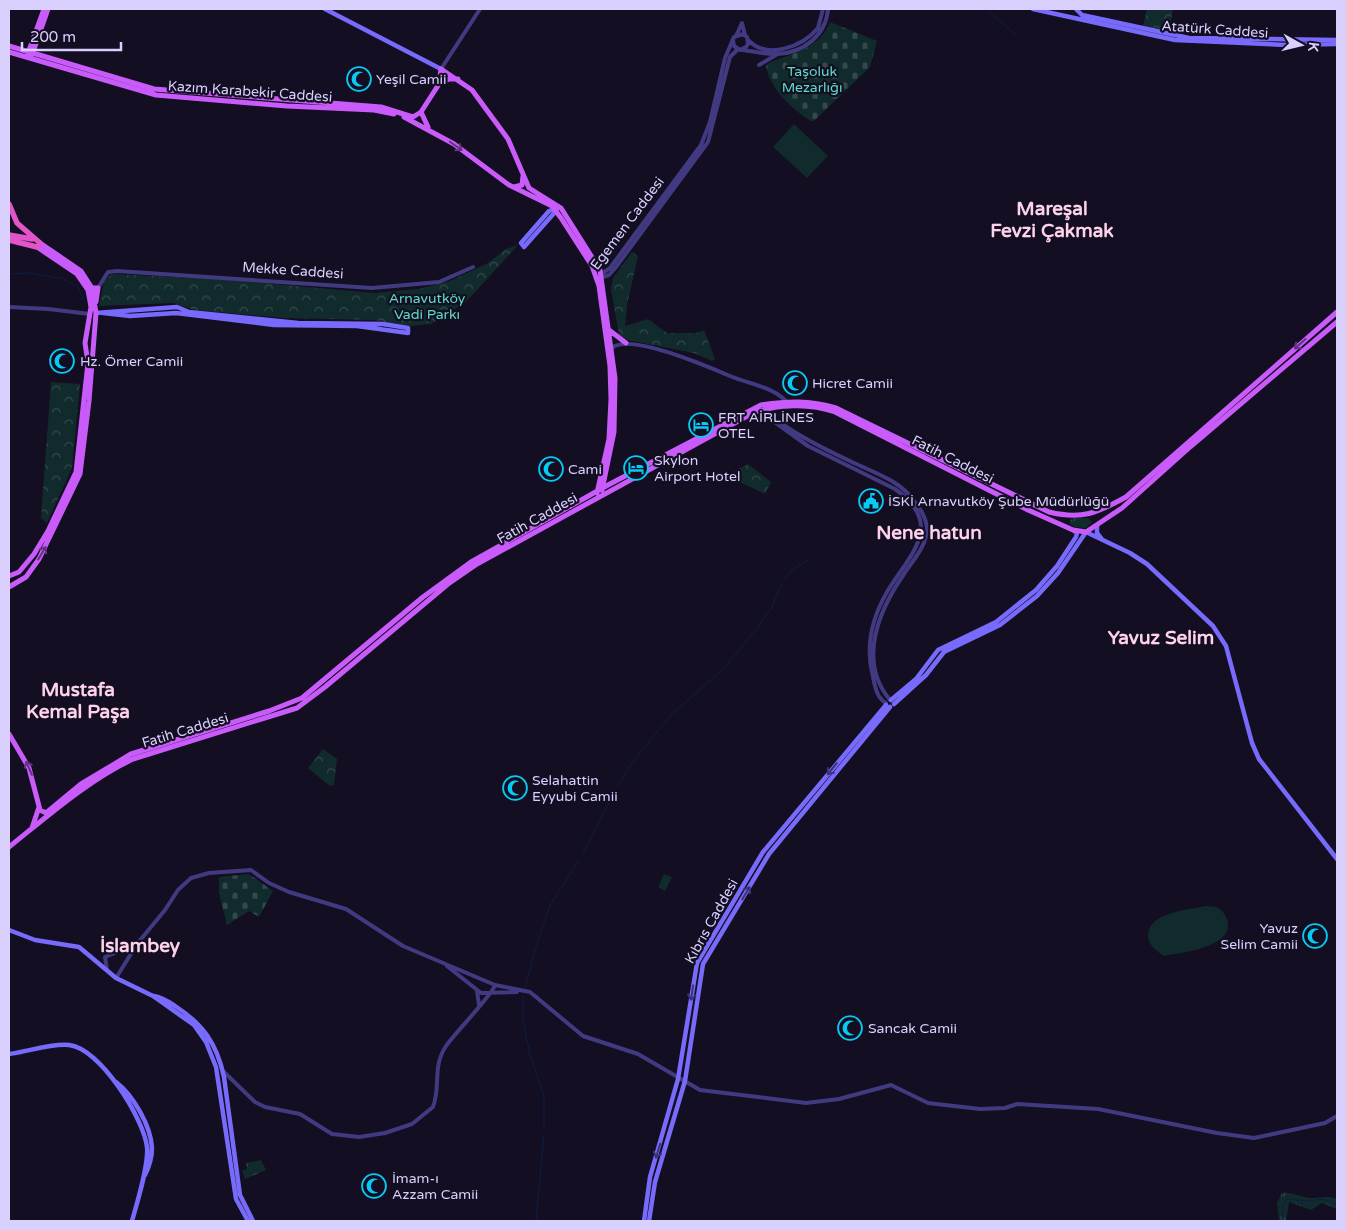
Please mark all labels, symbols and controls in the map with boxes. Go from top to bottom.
street label: Atatürk Caddesi [1161,17,1269,42]
scale bar [22,20,121,52]
north arrow [1276,20,1326,70]
text: 200 m [30,28,76,46]
text: K [1304,41,1322,53]
park label: Taşoluk Mezarlığı [782,63,842,96]
mosque icon: Yeşil Camii [346,66,372,92]
place label: Yeşil Camii [376,71,447,88]
street label: Kazım Karabekir Caddesi [167,77,333,106]
one-way arrow [449,141,463,151]
street label: Egemen Caddesi [587,174,668,273]
district label: Mareşal Fevzi Çakmak [990,198,1114,243]
street label: Mekke Caddesi [242,258,344,283]
park label: Arnavutköy Vadi Parkı [389,290,466,323]
one-way arrow [1294,339,1307,350]
mosque icon: Hz. Ömer Camii [49,348,75,374]
place label: Hz. Ömer Camii [80,353,183,370]
mosque icon: Hicret Camii [782,370,808,396]
place label: Hicret Camii [812,375,893,392]
place label: FRT AİRLİNES OTEL [718,409,814,442]
hotel icon: FRT AİRLİNES OTEL [688,412,714,438]
street label: Fatih Caddesi [909,432,997,487]
place label: Skylon Airport Hotel [654,452,740,485]
hotel icon: Skylon Airport Hotel [623,455,649,481]
mosque icon: Cami [538,456,564,482]
place label: Cami [568,461,602,478]
public building icon: İSKİ Arnavutköy Şube Müdürlüğü [858,488,884,514]
street label: Fatih Caddesi [494,489,581,548]
place label: İSKİ Arnavutköy Şube Müdürlüğü [888,493,1109,510]
district label: Nene hatun [876,522,982,544]
one-way arrow [38,547,48,561]
district label: Yavuz Selim [1108,627,1214,649]
district label: Mustafa Kemal Paşa [26,679,130,724]
street label: Fatih Caddesi [140,709,230,752]
one-way arrow [23,761,33,776]
one-way arrow [827,762,838,775]
place label: Selahattin Eyyubi Camii [532,772,618,805]
mosque icon: Selahattin Eyyubi Camii [502,775,528,801]
street label: Kıbrıs Caddesi [681,876,742,967]
one-way arrow [741,887,751,901]
place label: Yavuz Selim Camii [1221,920,1298,953]
mosque icon: Yavuz Selim Camii [1302,923,1328,949]
district label: İslambey [100,935,181,958]
one-way arrow [687,984,697,1000]
mosque icon: Sancak Camii [837,1015,863,1041]
place label: Sancak Camii [868,1020,957,1037]
one-way arrow [652,1143,662,1159]
place label: İmam-ı Azzam Camii [392,1170,478,1203]
mosque icon: İmam-ı Azzam Camii [361,1173,387,1199]

